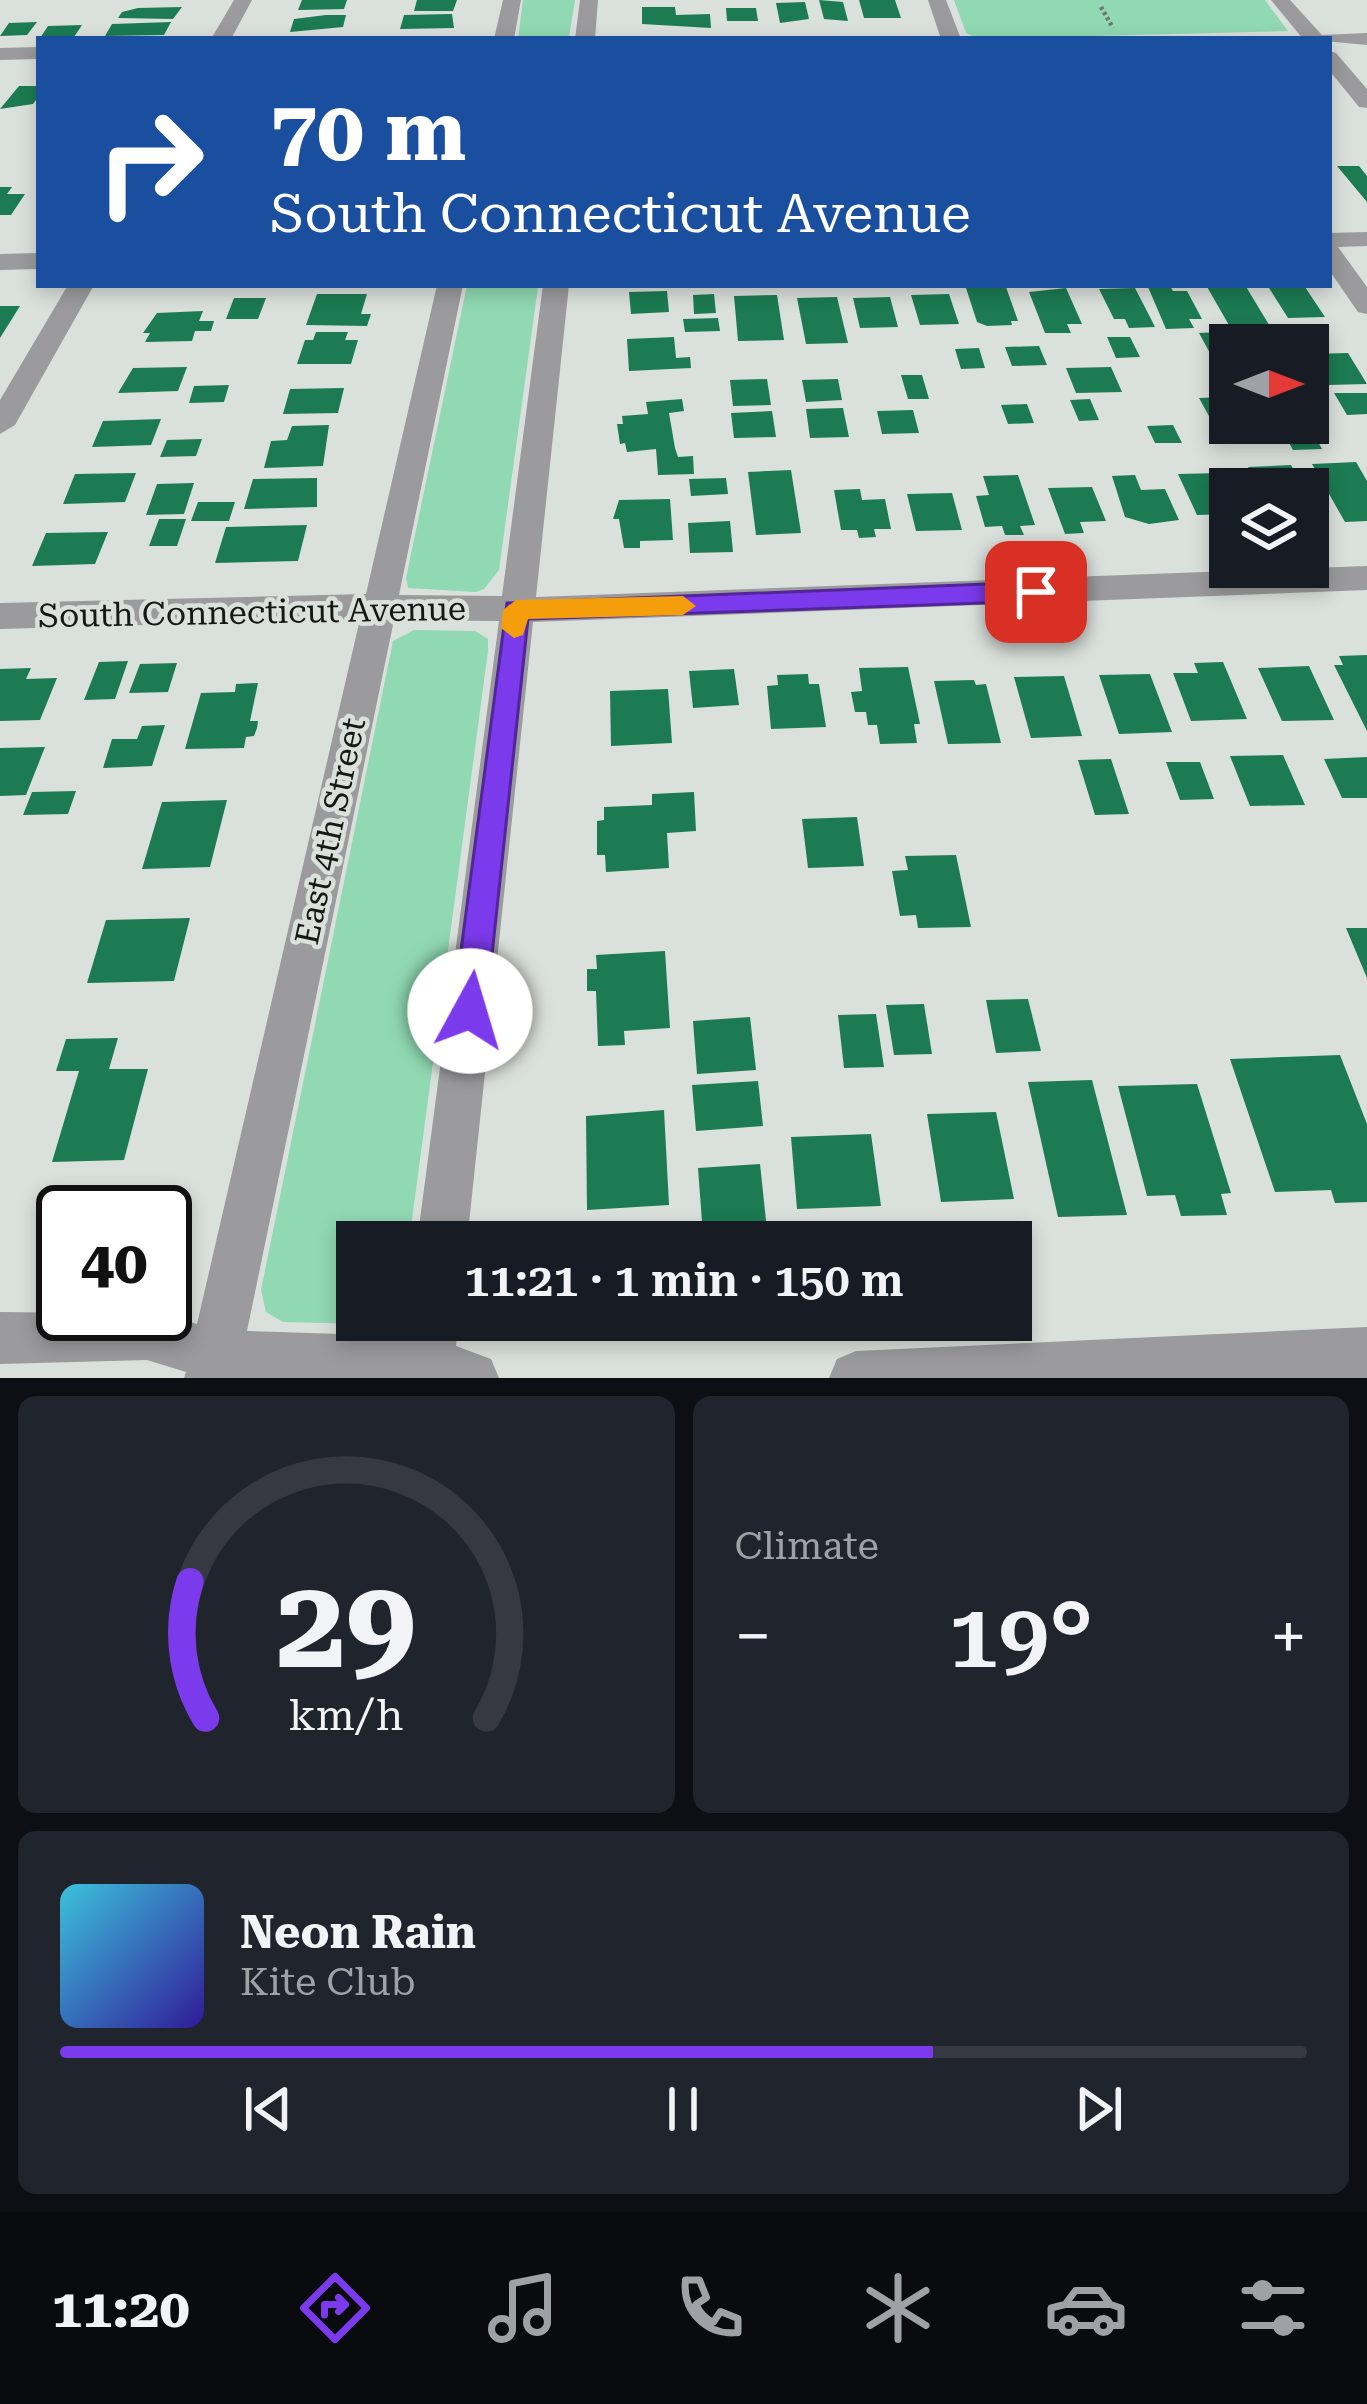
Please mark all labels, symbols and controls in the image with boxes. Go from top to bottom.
text: 70 m [270,82,466,180]
icon: right [72,84,228,240]
text: South Connecticut Avenue [270,182,971,245]
north arrow [1209,324,1329,444]
map controls [1209,324,1329,588]
button: layers [1209,468,1329,588]
pin [985,541,1087,643]
icon: arrive [1003,559,1069,625]
street label: South Connecticut Avenue [38,589,466,635]
street label: East 4th Street [287,714,373,948]
position arrow [407,948,533,1074]
speed limit sign: 40 [36,1185,192,1341]
text: 11:21 · 1 min · 150 m [464,1254,904,1307]
text: Climate [735,1523,879,1569]
text: 29 [276,1551,416,1697]
text: 19° [948,1584,1093,1689]
text: − [735,1598,771,1675]
text: + [1270,1598,1307,1675]
text: km/h [289,1689,404,1739]
text: Neon Rain [240,1906,476,1959]
text: Kite Club [240,1959,416,2005]
icon: previous [235,2076,301,2142]
icon: pause [650,2076,716,2142]
icon: next [1066,2076,1132,2142]
icon: directions [293,2266,377,2350]
icon: music [481,2266,565,2350]
icon: phone [668,2266,752,2350]
icon: climate [856,2266,940,2350]
icon: car [1044,2266,1128,2350]
icon: filters [1231,2266,1315,2350]
text: 11:20 [52,2277,190,2340]

